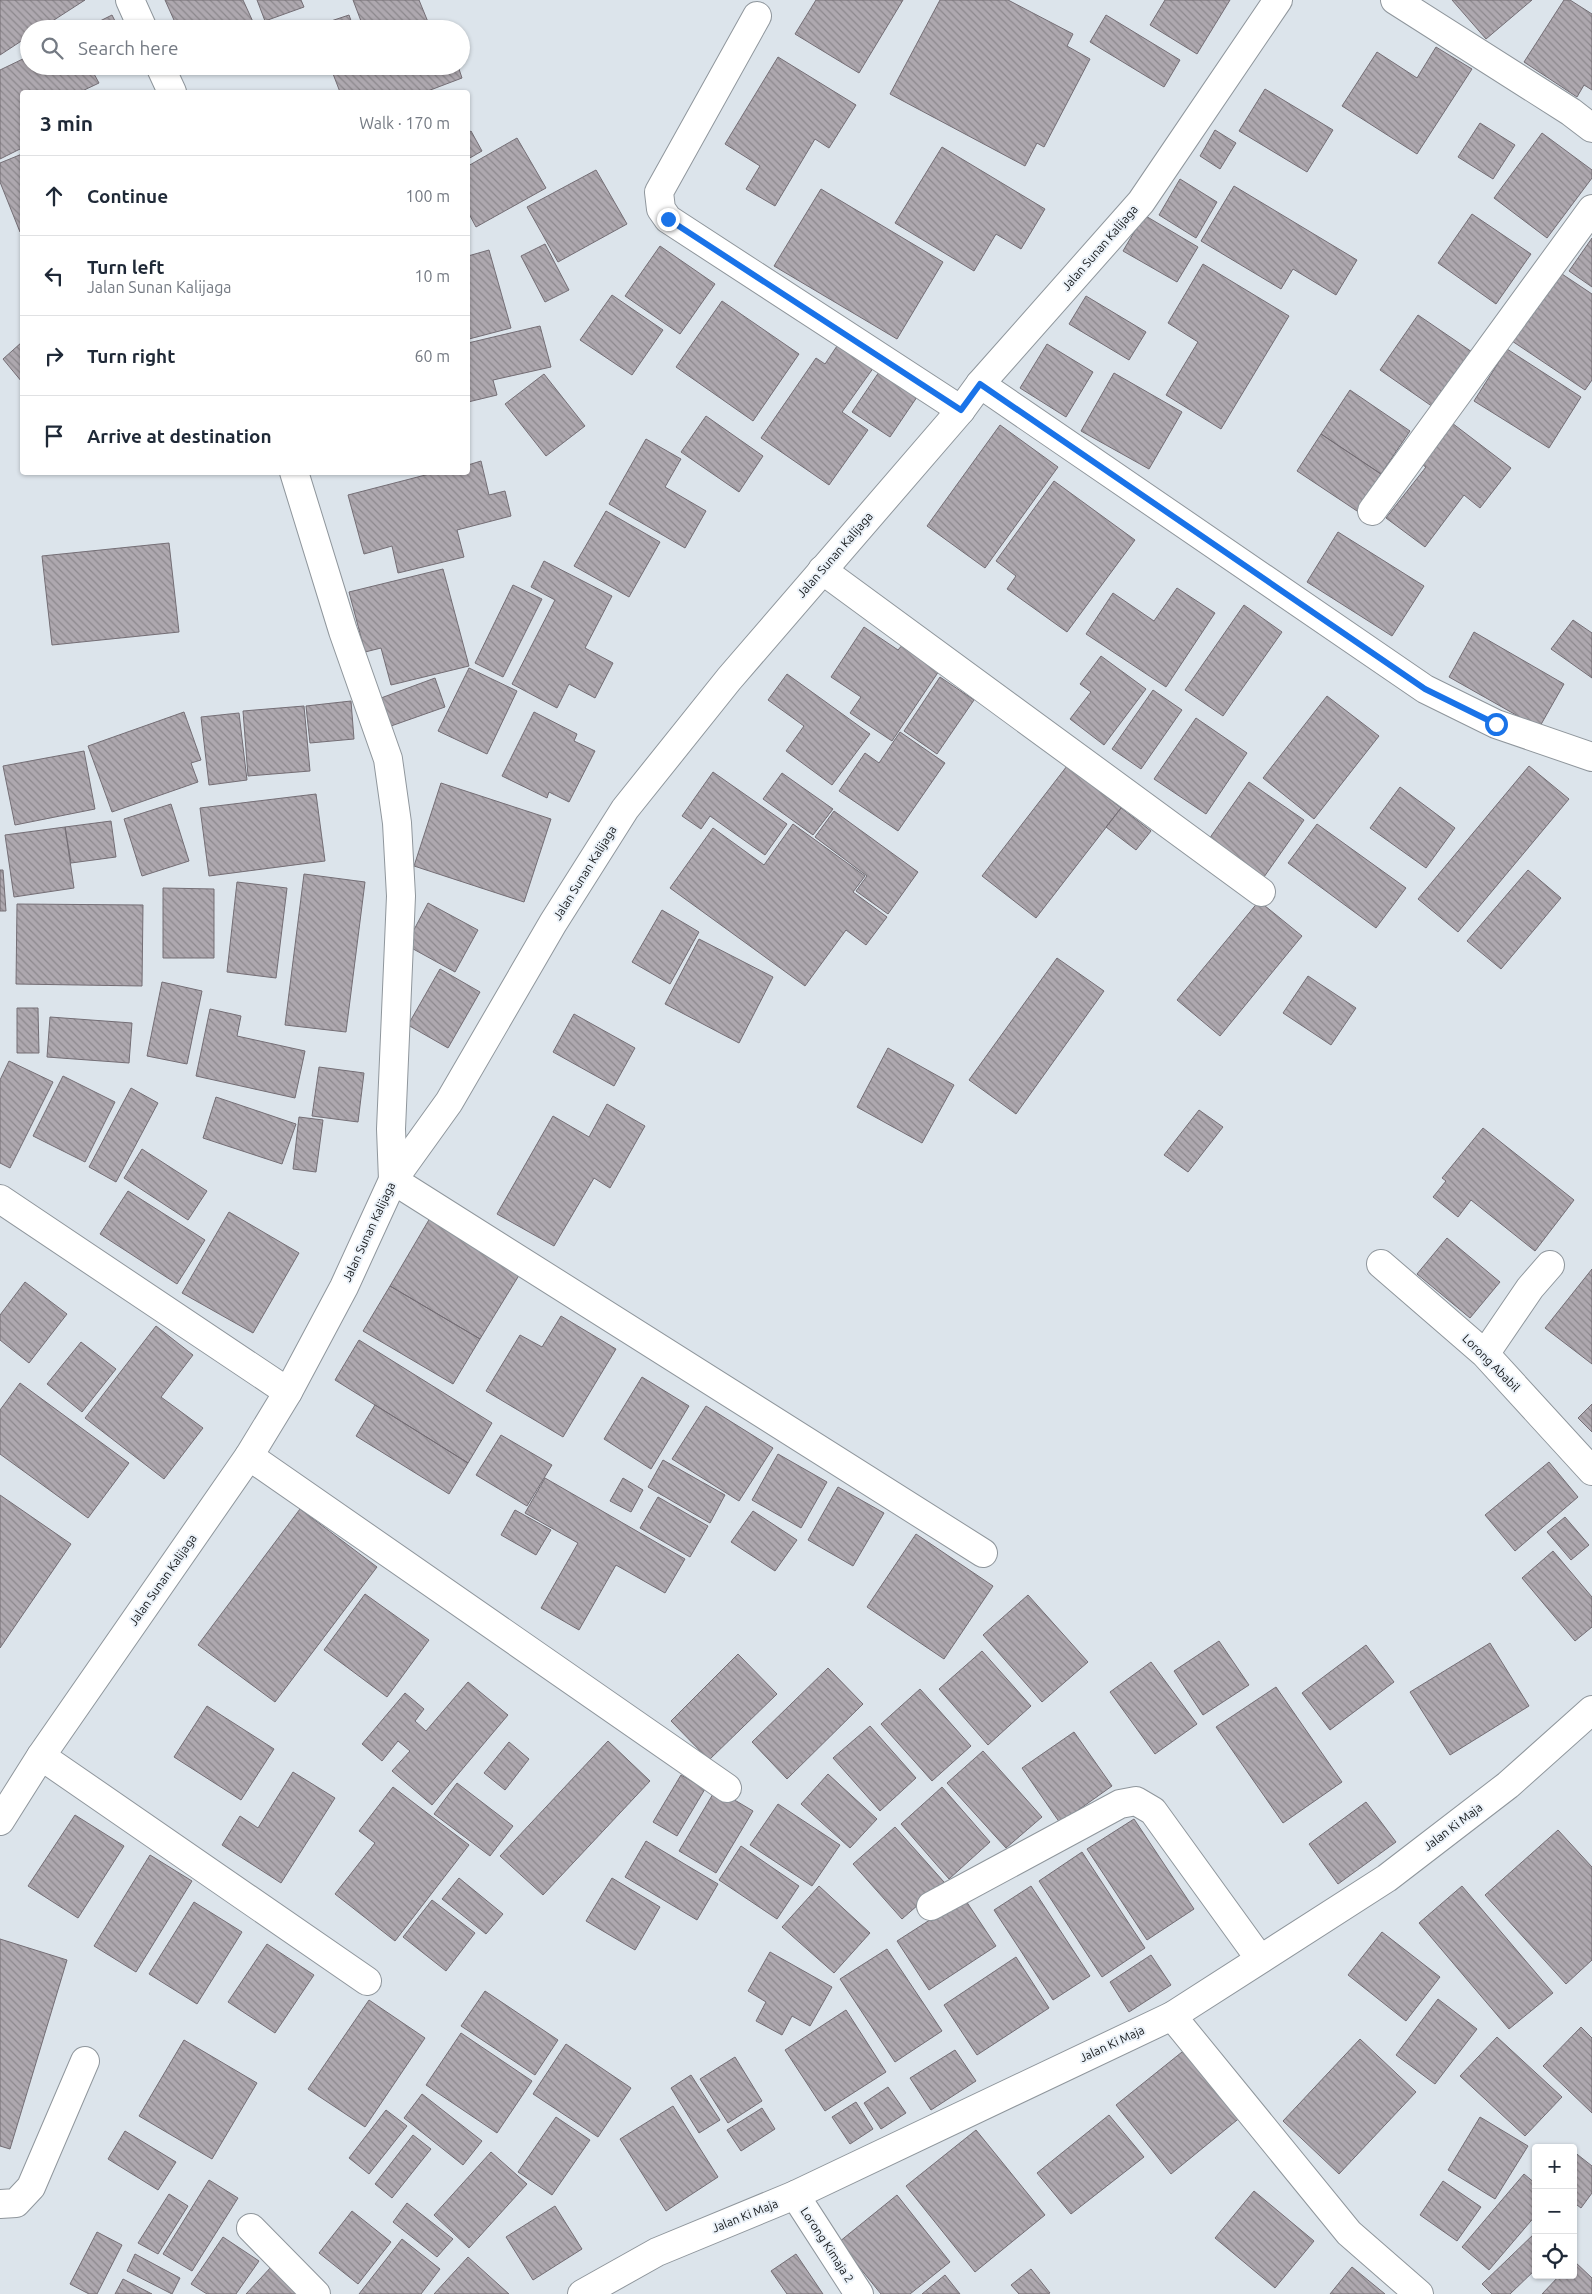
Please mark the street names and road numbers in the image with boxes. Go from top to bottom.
street label: Jalan Sunan Kalijaga [1059,202,1140,293]
street label: Jalan Sunan Kalijaga [794,509,875,600]
street label: Jalan Sunan Kalijaga [550,823,619,922]
street label: Jalan Sunan Kalijaga [340,1180,397,1284]
street label: Lorong Ababil [1460,1331,1523,1394]
street label: Jalan Sunan Kalijaga [126,1532,199,1628]
street label: Jalan Ki Maja [1421,1800,1485,1853]
street label: Jalan Ki Maja [1077,2023,1146,2064]
street label: Jalan Ki Maja [710,2196,780,2235]
street label: Lorong Kimaja 2 [798,2205,857,2285]

